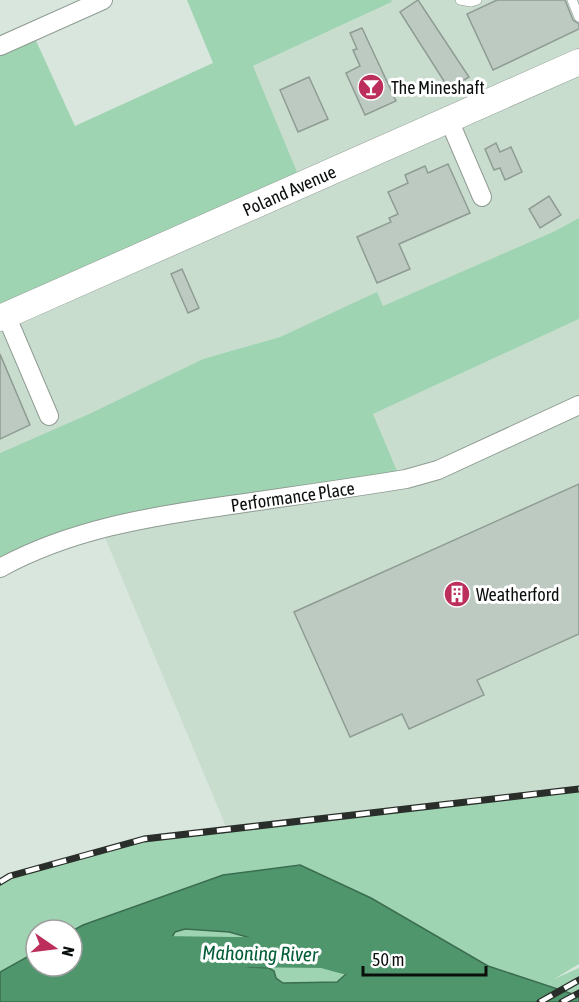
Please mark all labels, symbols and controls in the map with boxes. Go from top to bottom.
bar icon: The Mineshaft [356,72,386,102]
place label: The Mineshaft [391,77,485,98]
street label: Poland Avenue [239,160,339,220]
street label: Performance Place [229,477,356,515]
building icon: Weatherford [442,579,472,609]
place label: Weatherford [476,584,560,605]
north arrow [24,918,84,978]
scale bar [363,939,486,977]
water label: Mahoning River [202,940,319,966]
text: N [59,945,78,958]
text: 50 m [372,949,404,970]

